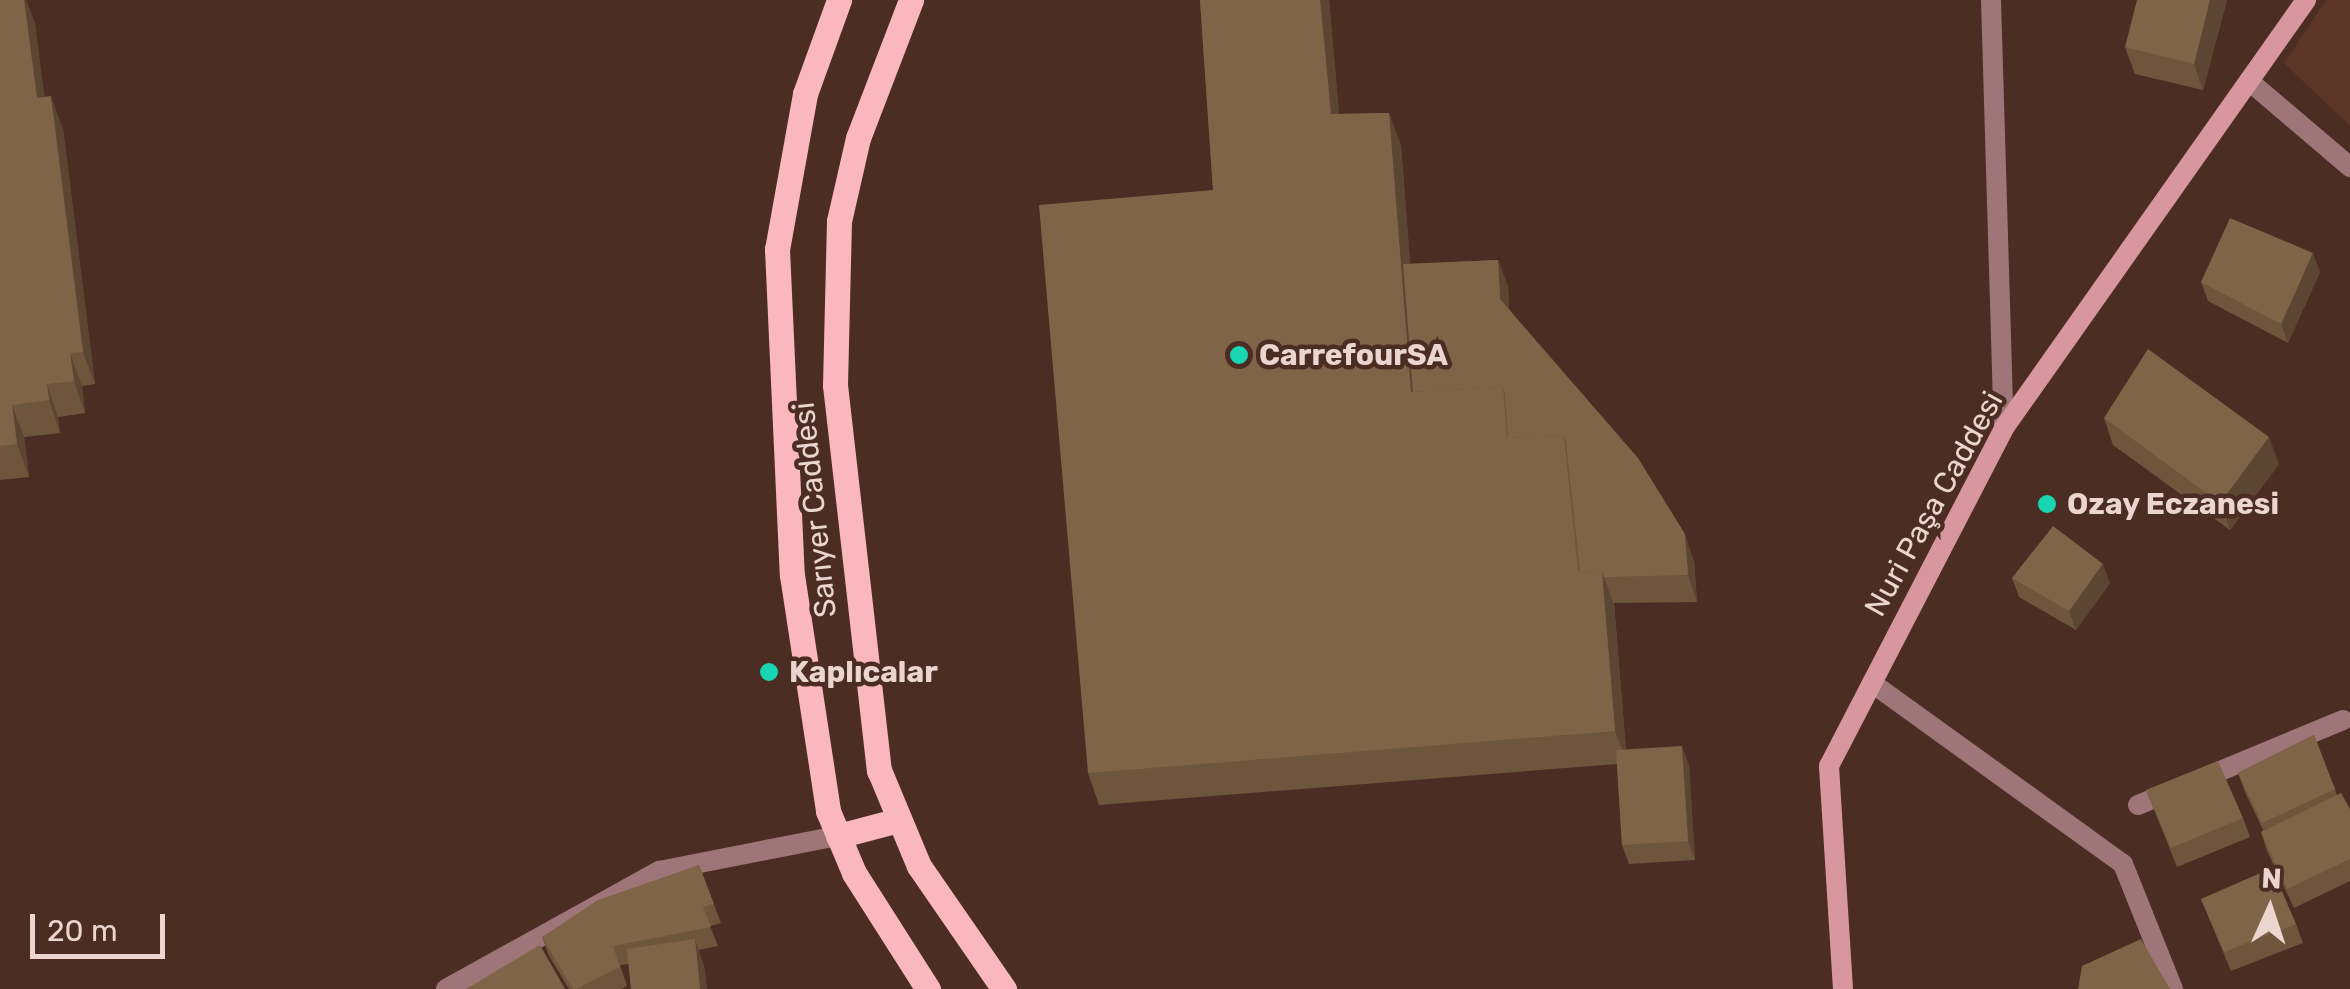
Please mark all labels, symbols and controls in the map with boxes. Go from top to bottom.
place label: CarrefourSA [1259,337,1448,373]
marker: CarrefourSA [1228,344,1250,366]
street label: Nuri Paşa Caddesi [1857,385,2011,623]
street label: Sarıyer Caddesi [786,400,844,620]
place label: Ozay Eczanesi [2067,486,2280,522]
marker: Ozay Eczanesi [2036,493,2058,515]
place label: Kaplıcalar [789,654,938,690]
marker: Kaplıcalar [758,661,780,683]
north arrow [2220,859,2320,959]
text: N [2261,862,2283,896]
scale bar [35,894,170,956]
text: 20 m [47,913,118,949]

